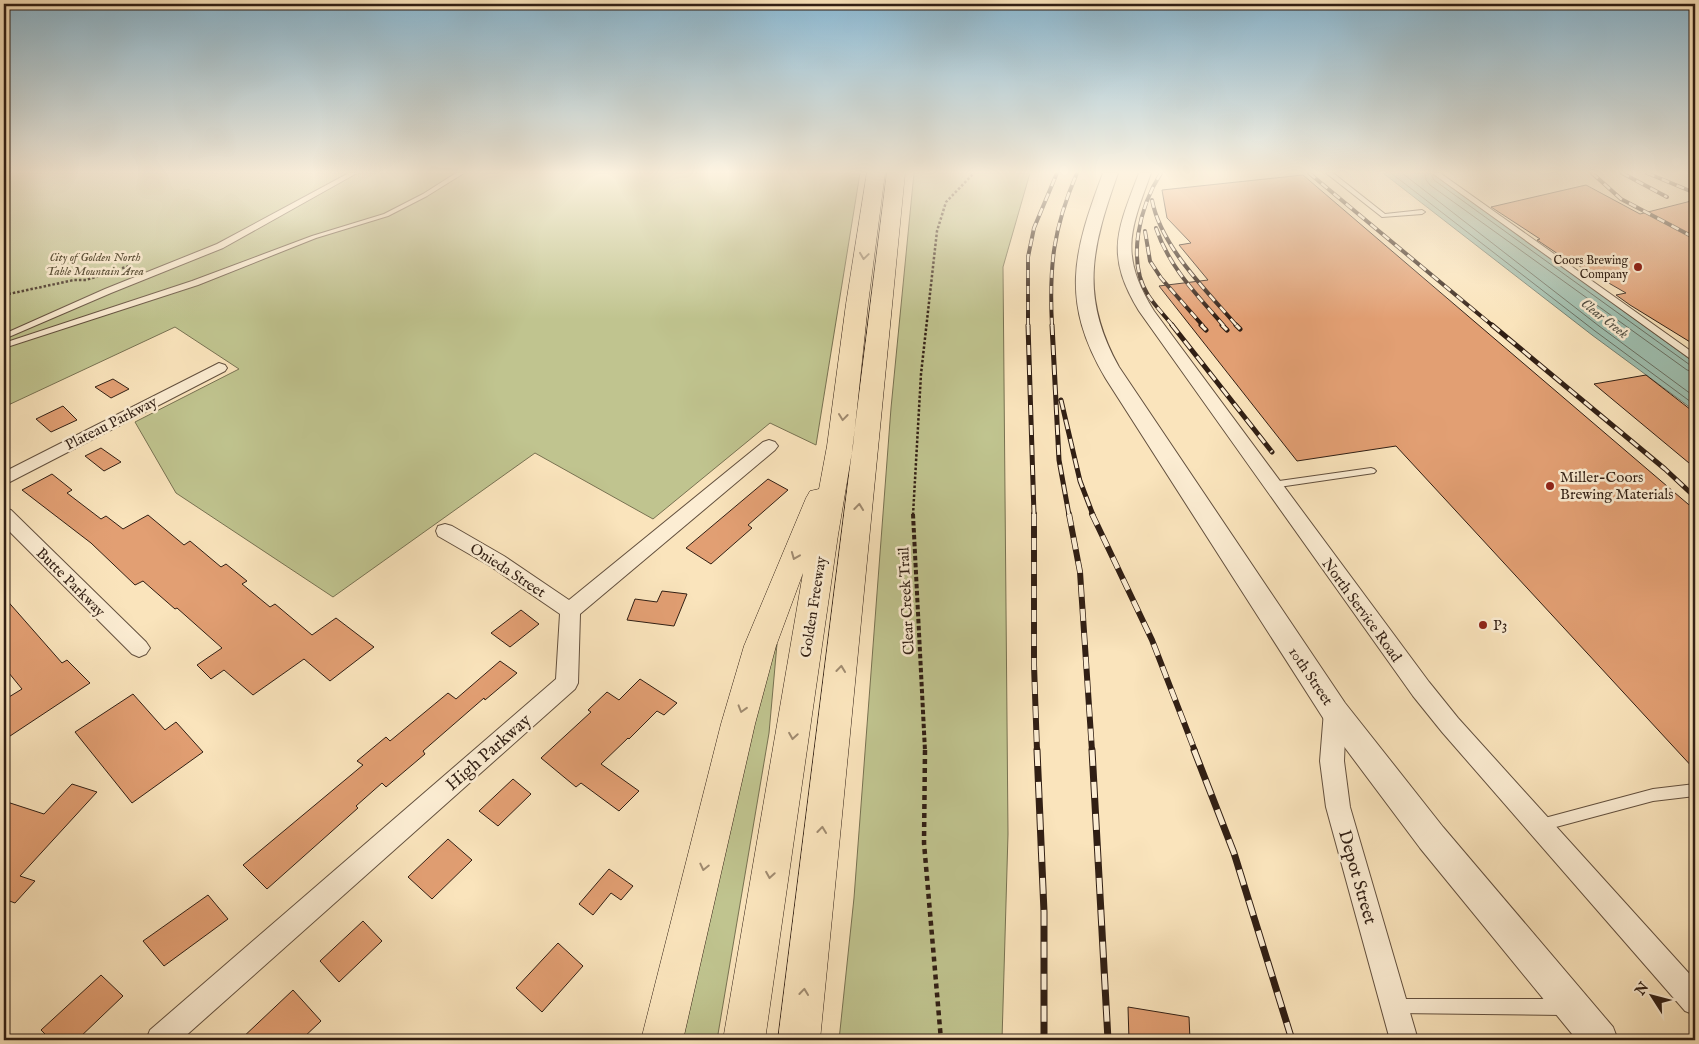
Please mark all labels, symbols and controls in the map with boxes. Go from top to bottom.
park label: City of Golden North Table Mountain Area [46,250,144,279]
one-way arrow [859,253,870,261]
place label: Coors Brewing Company [1553,253,1628,283]
marker: Coors Brewing Company [1632,261,1644,273]
water label: Clear Creek [1577,295,1632,343]
street label: Plateau Parkway [62,392,161,455]
one-way arrow [838,414,849,422]
place label: Miller-Coors Brewing Materials [1560,468,1674,504]
marker: Miller-Coors Brewing Materials [1544,480,1556,492]
one-way arrow [853,503,864,511]
street label: Onieda Street [466,539,549,602]
street label: Butte Parkway [32,544,110,621]
street label: Clear Creek Trail [894,546,919,655]
one-way arrow [791,551,802,560]
street label: Golden Freeway [796,554,831,659]
street label: North Service Road [1318,555,1406,667]
place label: P3 [1493,616,1507,635]
marker: P3 [1477,619,1489,631]
street label: 10th Street [1284,643,1337,709]
one-way arrow [835,665,846,673]
one-way arrow [738,705,748,713]
street label: High Parkway [441,710,537,797]
one-way arrow [788,731,798,740]
one-way arrow [817,826,828,834]
street label: Depot Street [1332,828,1381,927]
one-way arrow [699,863,710,872]
one-way arrow [766,871,776,879]
north arrow [1626,972,1676,1022]
text: N [1631,979,1653,1000]
one-way arrow [798,988,809,996]

